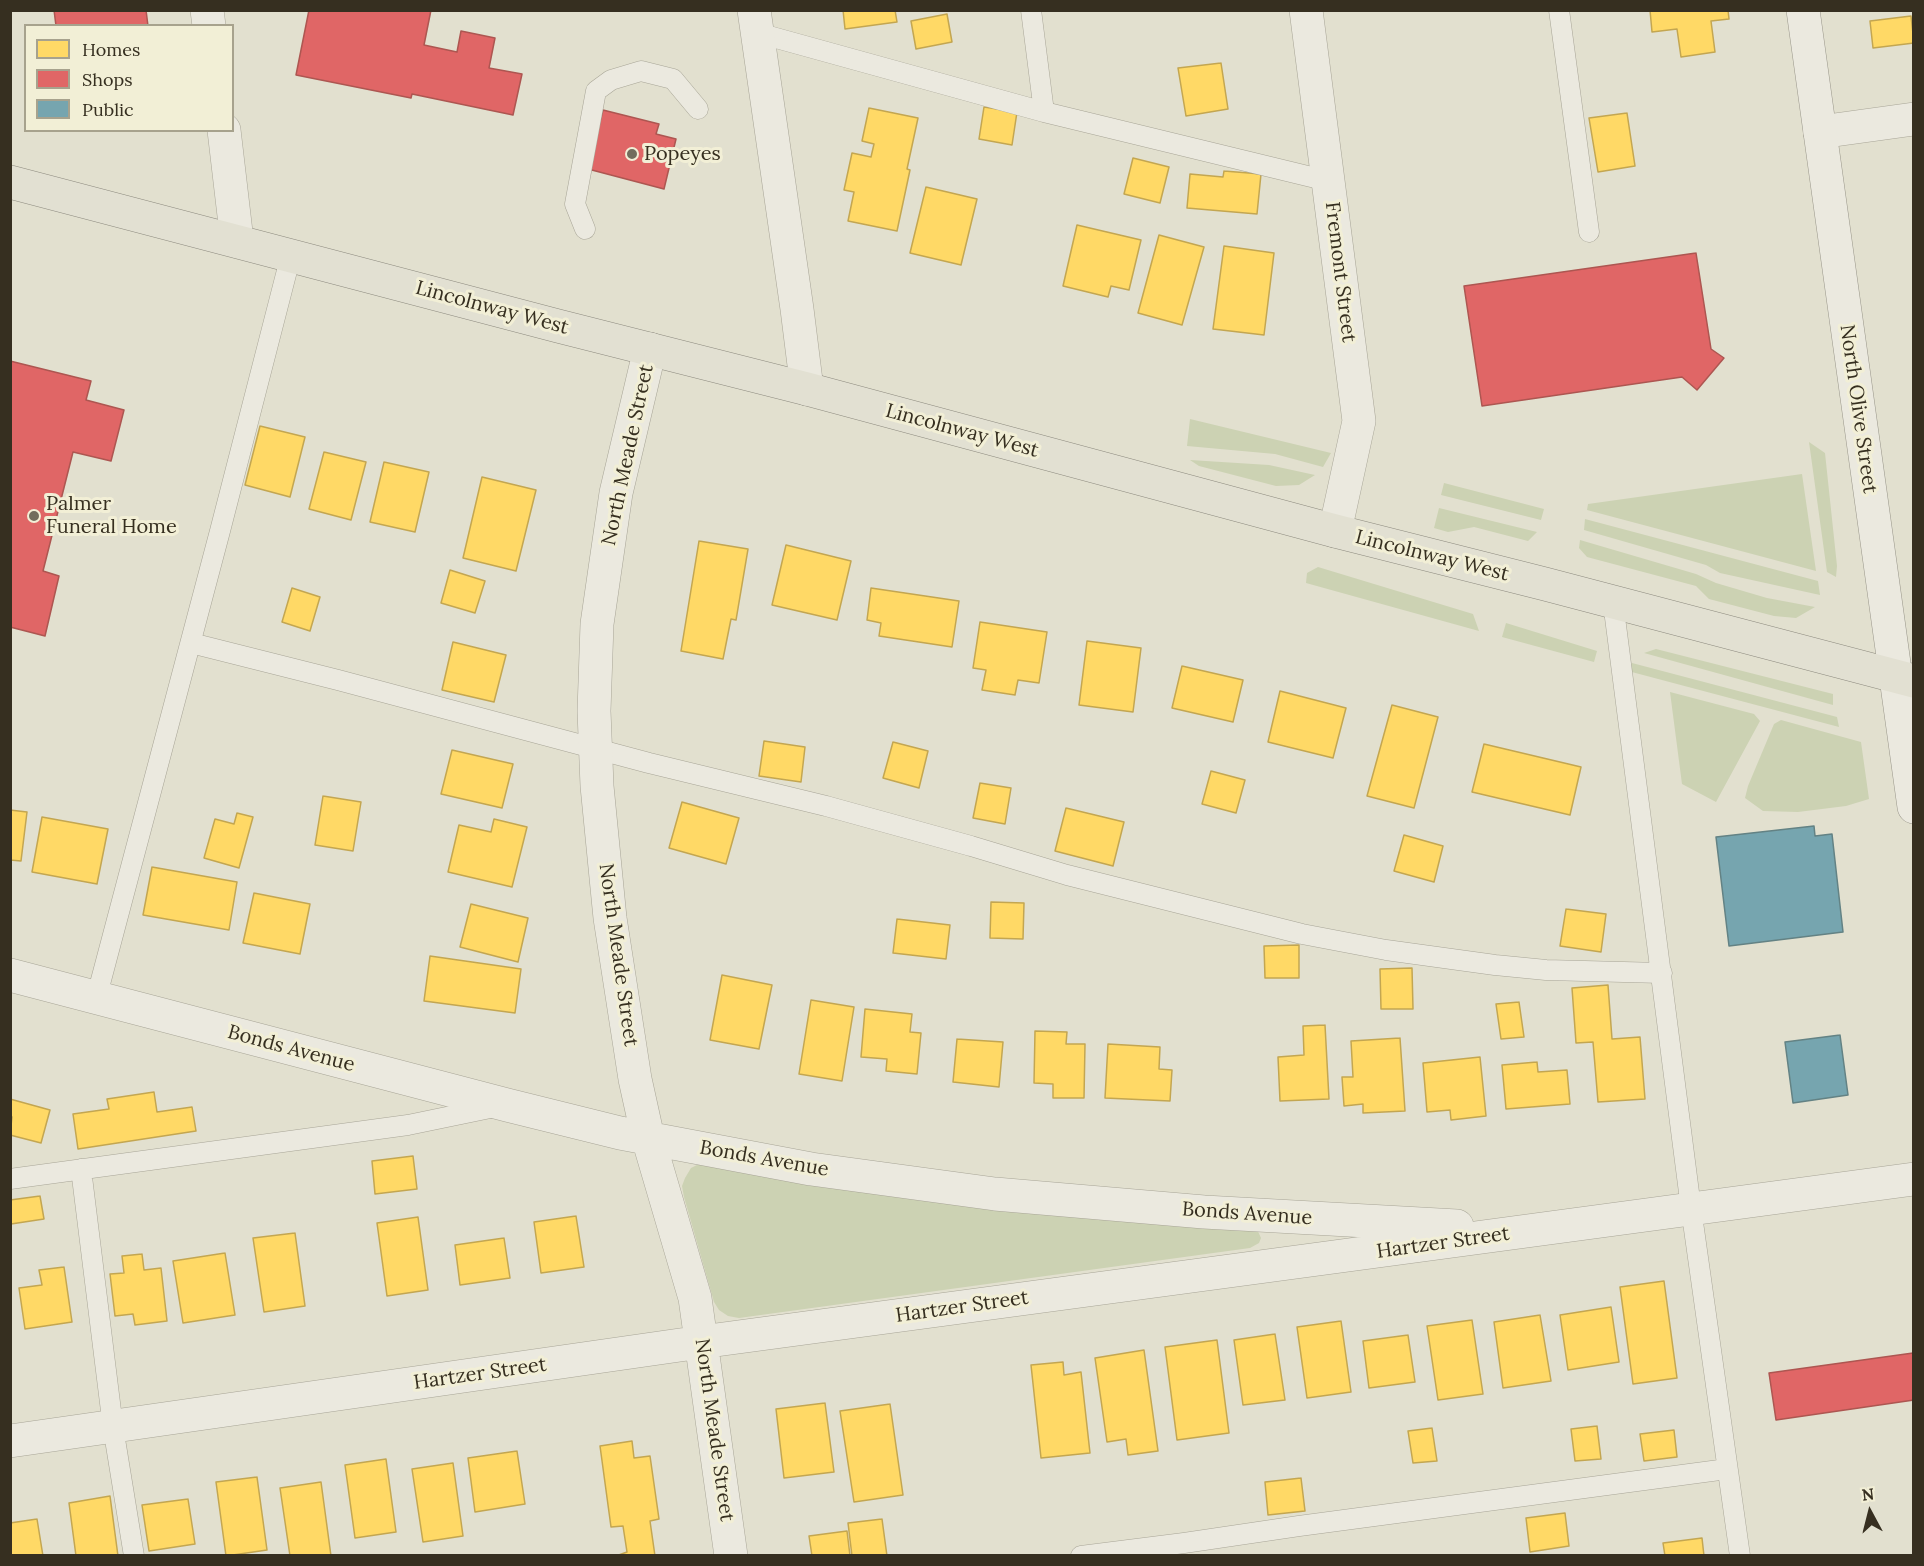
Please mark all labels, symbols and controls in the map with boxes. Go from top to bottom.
legend [24,24,234,132]
text: Homes [82,38,140,61]
text: Shops [82,68,133,91]
text: Public [82,98,134,121]
place label: Popeyes [644,142,721,166]
marker: Popeyes [625,147,639,161]
street label: Fremont Street [1319,200,1361,344]
street label: Lincolnway West [413,276,571,340]
street label: North Olive Street [1834,323,1882,495]
street label: North Meade Street [597,362,659,548]
street label: Lincolnway West [883,399,1041,463]
place label: Palmer Funeral Home [46,492,177,539]
marker: Palmer Funeral Home [27,509,41,523]
street label: Lincolnway West [1353,525,1511,587]
street label: North Meade Street [593,862,643,1048]
street label: Bonds Avenue [225,1021,357,1077]
street label: Bonds Avenue [698,1136,830,1182]
street label: Bonds Avenue [1181,1197,1313,1231]
street label: Hartzer Street [1375,1222,1511,1264]
street label: Hartzer Street [894,1286,1030,1328]
street label: North Meade Street [689,1337,739,1523]
street label: Hartzer Street [412,1353,548,1395]
north arrow [1840,1482,1900,1542]
text: N [1860,1483,1875,1505]

